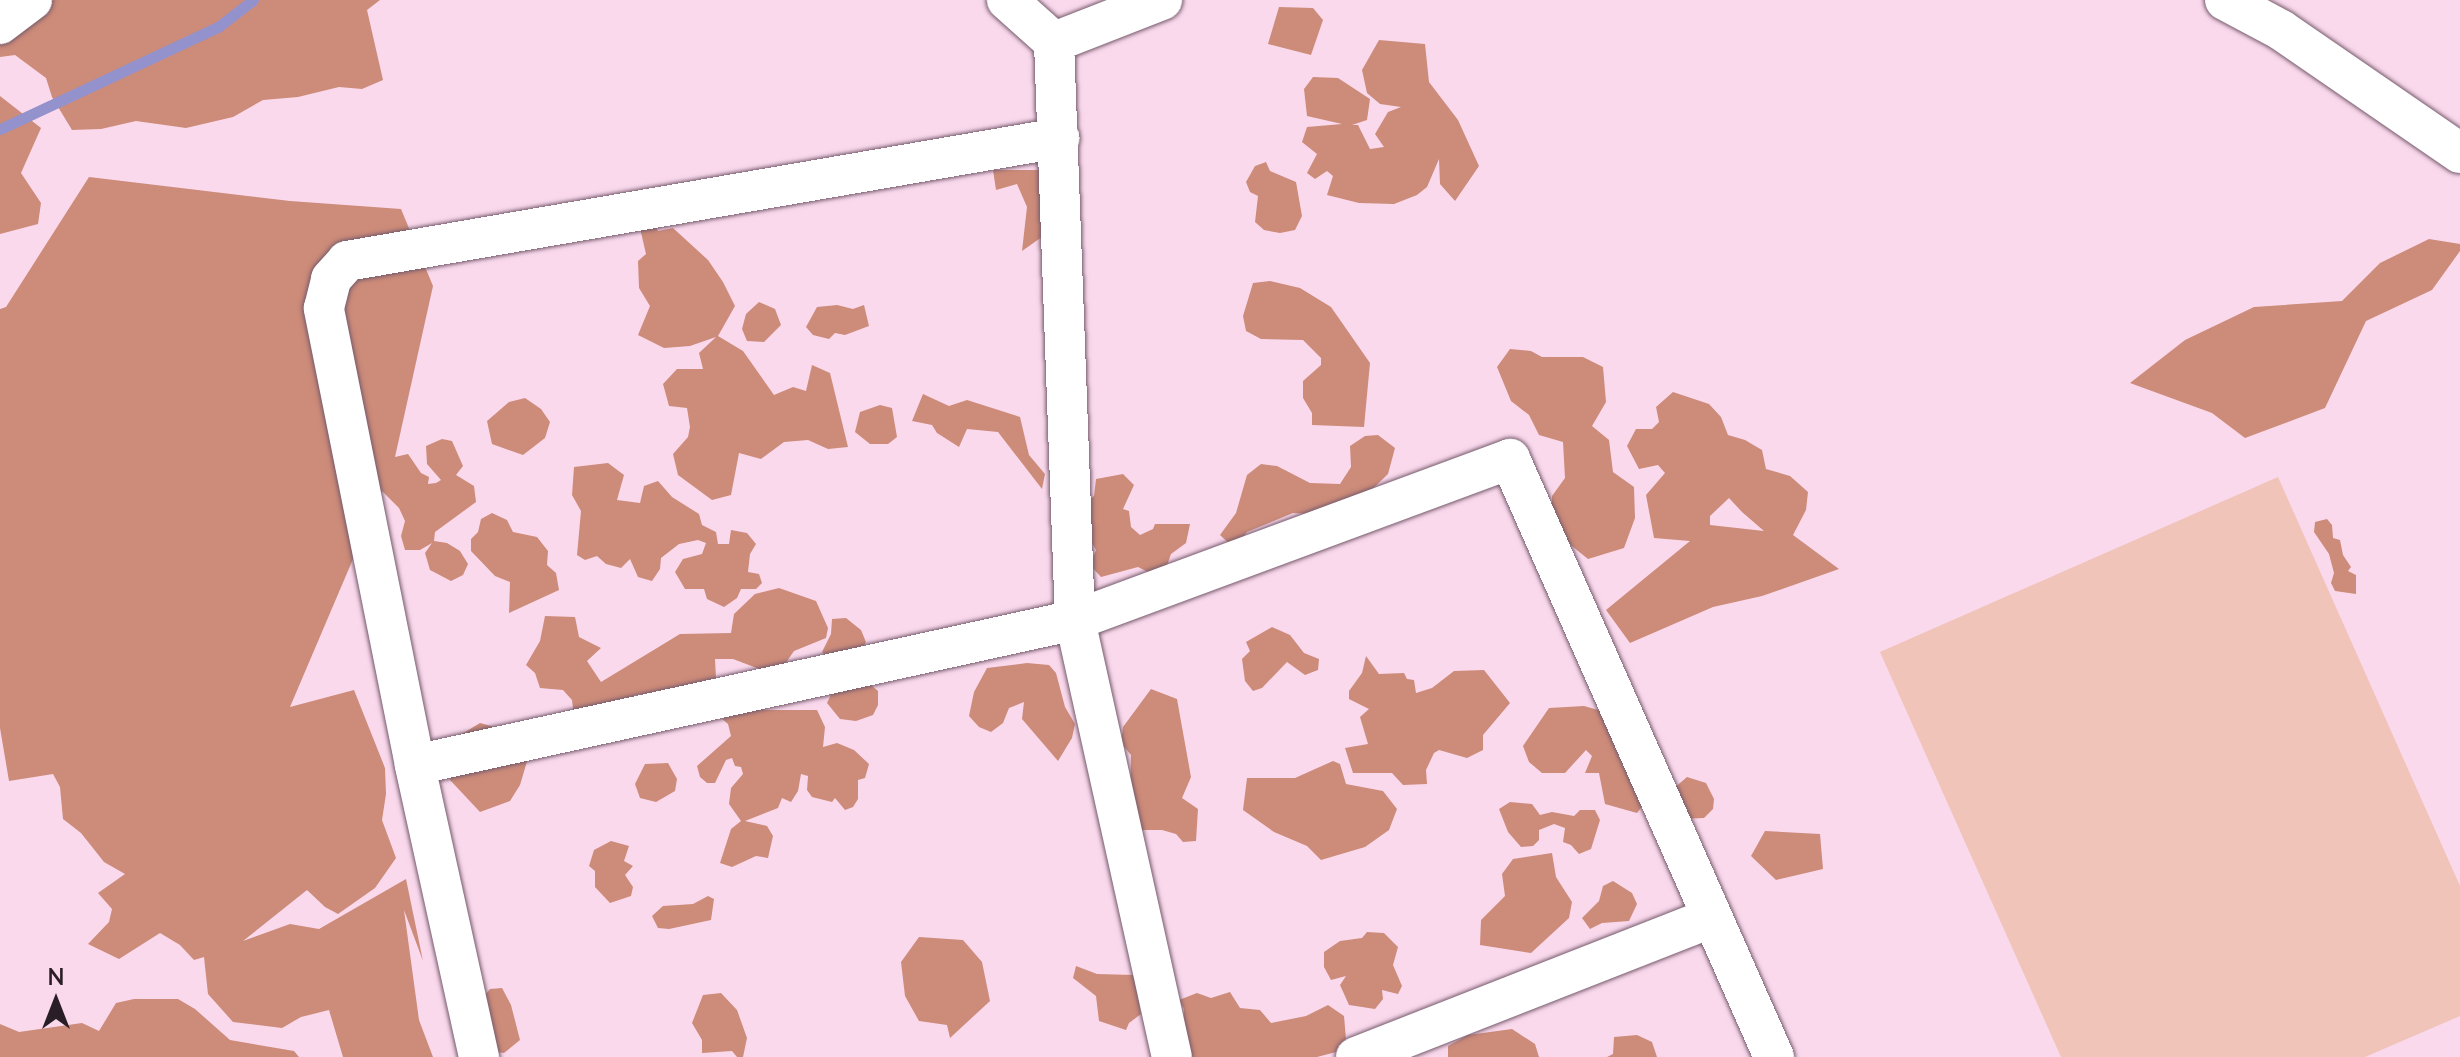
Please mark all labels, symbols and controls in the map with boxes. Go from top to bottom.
north arrow [16,961,96,1041]
text: N [48,963,64,990]

